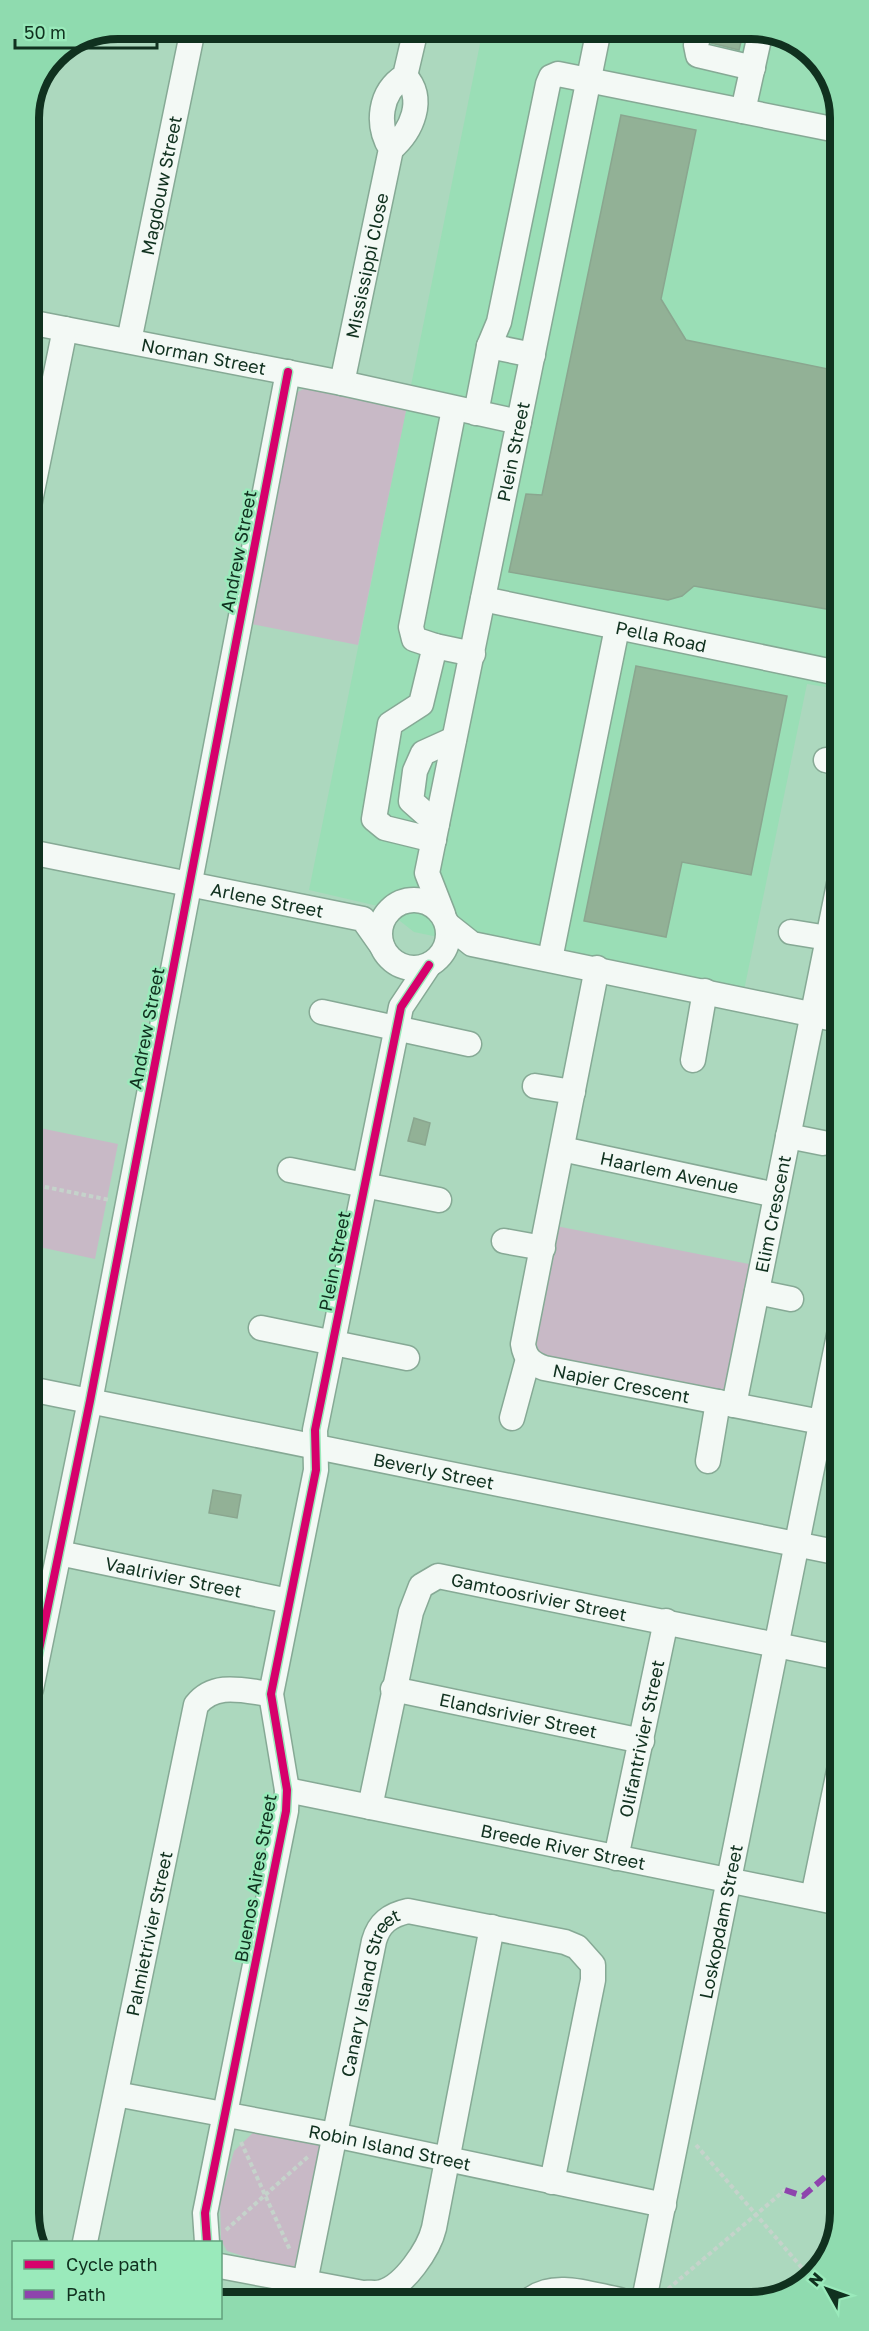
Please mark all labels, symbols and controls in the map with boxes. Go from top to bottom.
scale bar [15,12,158,50]
text: 50 m [24,21,66,43]
street label: Magdouw Street [136,114,186,257]
street label: Mississippi Close [341,191,393,340]
street label: Norman Street [140,333,268,379]
street label: Plein Street [492,400,534,504]
street label: Andrew Street [215,488,261,614]
street label: Pella Road [614,616,709,656]
street label: Arlene Street [209,878,326,922]
street label: Andrew Street [123,965,169,1091]
street label: Haarlem Avenue [598,1147,741,1198]
street label: Elim Crescent [750,1153,795,1275]
street label: Plein Street [314,1209,354,1313]
street label: Napier Crescent [551,1359,692,1407]
street label: Beverly Street [371,1448,496,1494]
street label: Vaalrivier Street [103,1552,244,1602]
street label: Gamtoosrivier Street [449,1568,629,1625]
street label: Olifantrivier Street [614,1658,669,1819]
street label: Elandsrivier Street [437,1688,599,1742]
street label: Buenos Aires Street [229,1792,281,1964]
street label: Breede River Street [479,1819,648,1874]
street label: Loskopdam Street [694,1842,747,2001]
street label: Palmietrivier Street [121,1849,177,2018]
street label: Canary Island Street [336,1903,403,2079]
street label: Robin Island Street [307,2119,473,2175]
legend [12,2241,222,2319]
text: Cycle path [66,2253,158,2275]
north arrow [797,2259,857,2319]
text: N [804,2268,827,2290]
text: Path [66,2283,106,2305]

